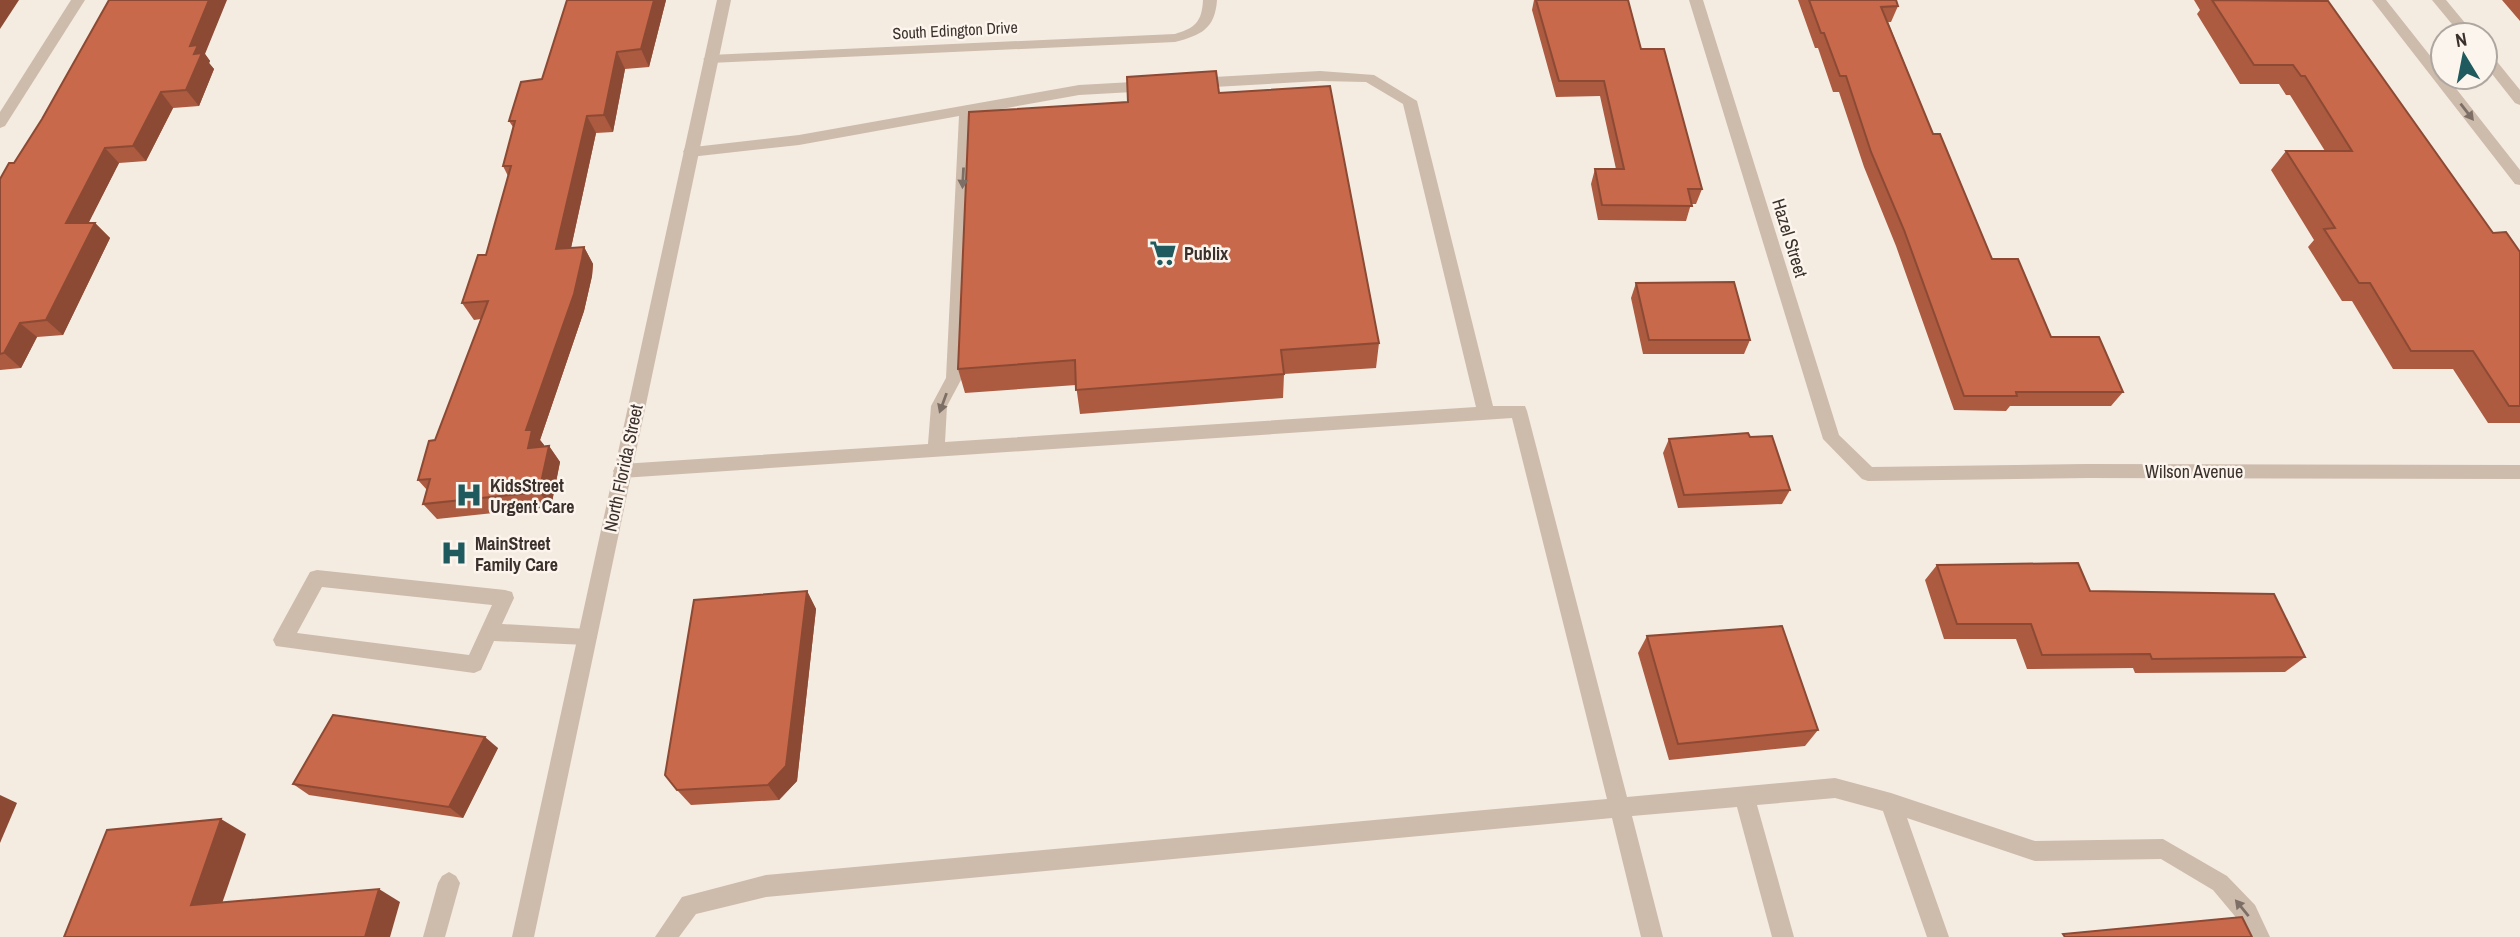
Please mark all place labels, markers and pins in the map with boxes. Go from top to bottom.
supermarket icon: Publix [1148,238,1178,268]
place label: Publix [1184,241,1229,266]
place label: KidsStreet Urgent Care [490,473,574,519]
hospital icon: KidsStreet Urgent Care [454,480,484,510]
place label: MainStreet Family Care [475,531,558,577]
hospital icon: MainStreet Family Care [439,538,469,568]

